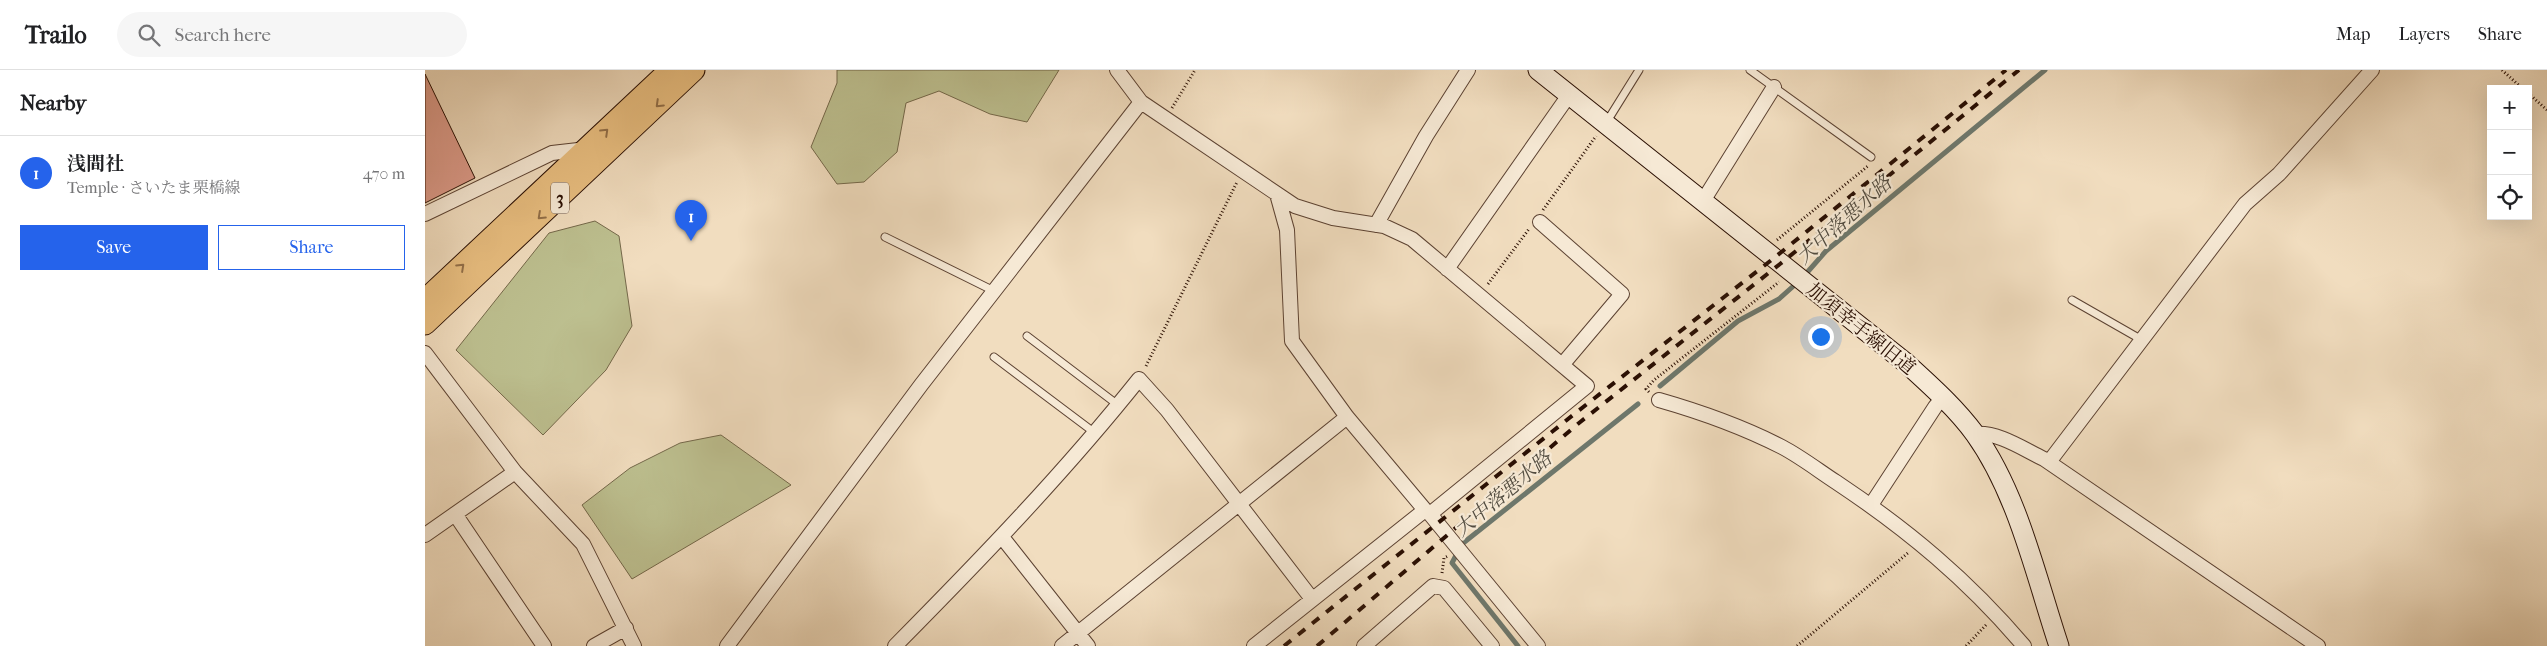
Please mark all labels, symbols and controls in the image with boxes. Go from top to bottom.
search box [117,12,467,57]
text: Trailo [25,21,87,49]
icon: search [135,21,163,49]
text: Search here [175,24,271,46]
text: Map [2336,24,2370,45]
text: Layers [2398,24,2450,45]
text: Share [2478,24,2522,45]
map controls [2487,85,2532,220]
button: + [2487,85,2532,130]
text: Nearby [20,91,86,115]
one-way arrow [655,98,664,107]
one-way arrow [599,129,608,138]
button: − [2487,130,2532,175]
text: 浅間社 [67,153,124,175]
text: 1 [33,164,39,183]
text: 470 m [363,164,405,183]
water label: 大中落悪水路 [1792,170,1898,269]
button: locate [2487,175,2532,220]
text: Temple · さいたま栗橋線 [67,178,241,197]
road number: 3 [551,182,569,214]
pin: 1 [675,200,707,241]
one-way arrow [537,210,546,219]
button: Save [20,225,208,270]
button: Share [218,225,405,270]
one-way arrow [455,264,464,273]
street label: 加須幸手線旧道 [1802,279,1920,379]
your location [1808,324,1834,350]
water label: 大中落悪水路 [1450,445,1558,541]

